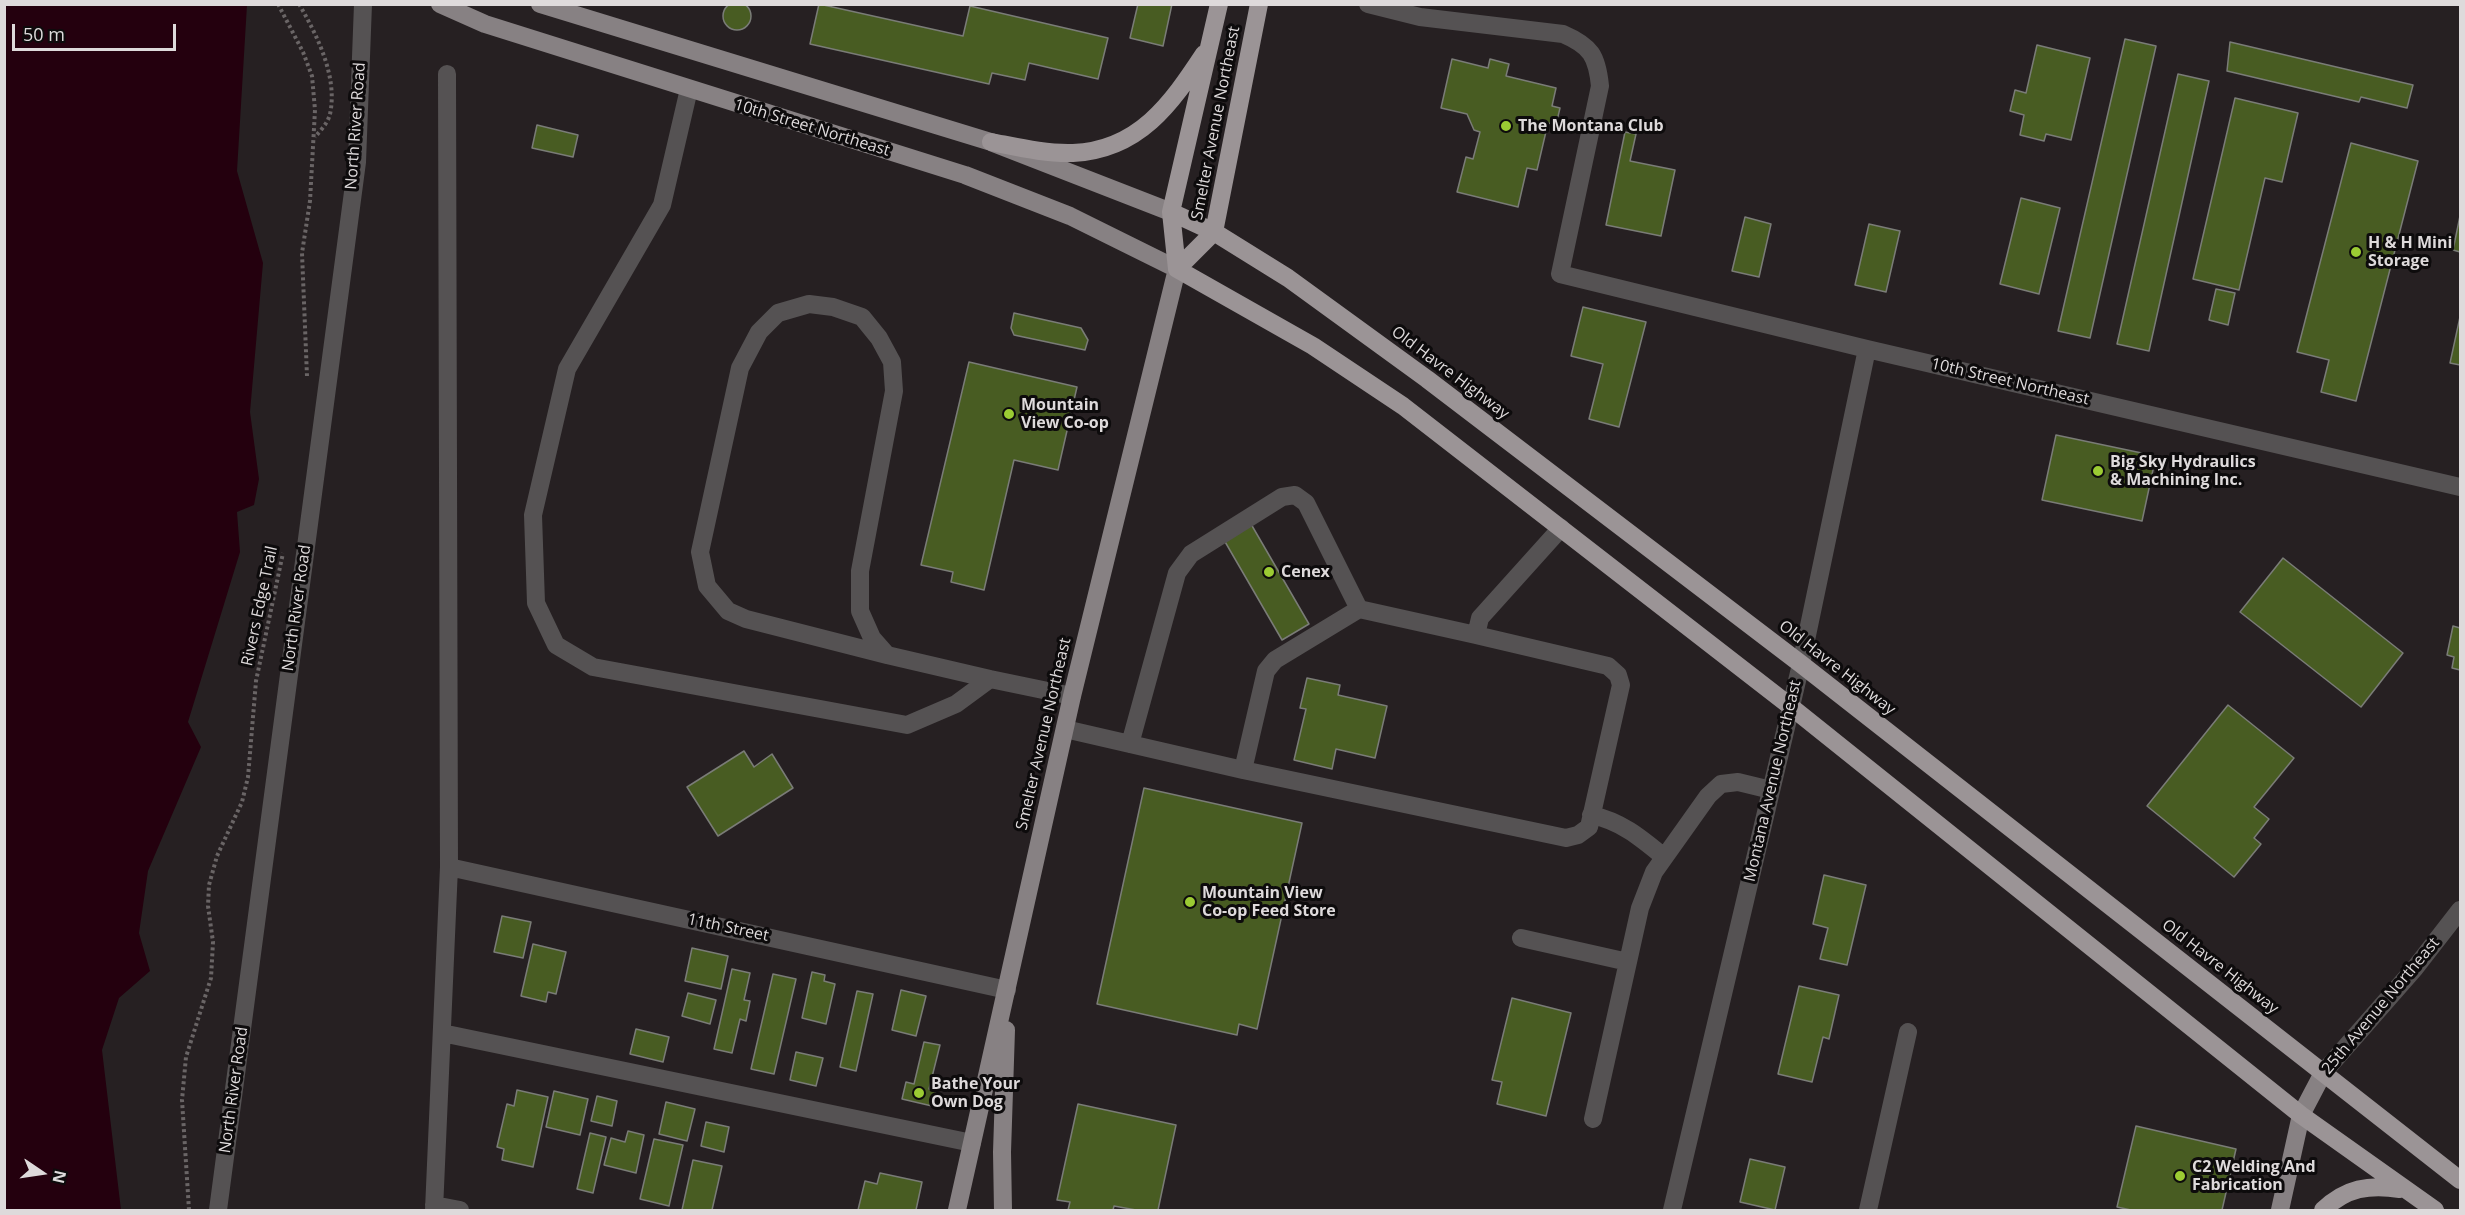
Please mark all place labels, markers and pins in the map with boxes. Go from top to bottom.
place label: The Montana Club [1518,116,1664,136]
marker: The Montana Club [1499,119,1513,133]
place label: H & H Mini Storage [2368,233,2452,271]
marker: H & H Mini Storage [2349,245,2363,259]
place label: Mountain View Co-op [1021,395,1109,433]
marker: Mountain View Co-op [1002,407,1016,421]
place label: Big Sky Hydraulics & Machining Inc. [2110,452,2256,490]
marker: Big Sky Hydraulics & Machining Inc. [2091,464,2105,478]
place label: Cenex [1281,562,1330,582]
marker: Cenex [1262,565,1276,579]
place label: Mountain View Co-op Feed Store [1202,883,1336,921]
marker: Mountain View Co-op Feed Store [1183,895,1197,909]
place label: Bathe Your Own Dog [931,1074,1020,1112]
marker: Bathe Your Own Dog [912,1086,926,1100]
place label: C2 Welding And Fabrication [2192,1157,2316,1195]
marker: C2 Welding And Fabrication [2173,1169,2187,1183]

